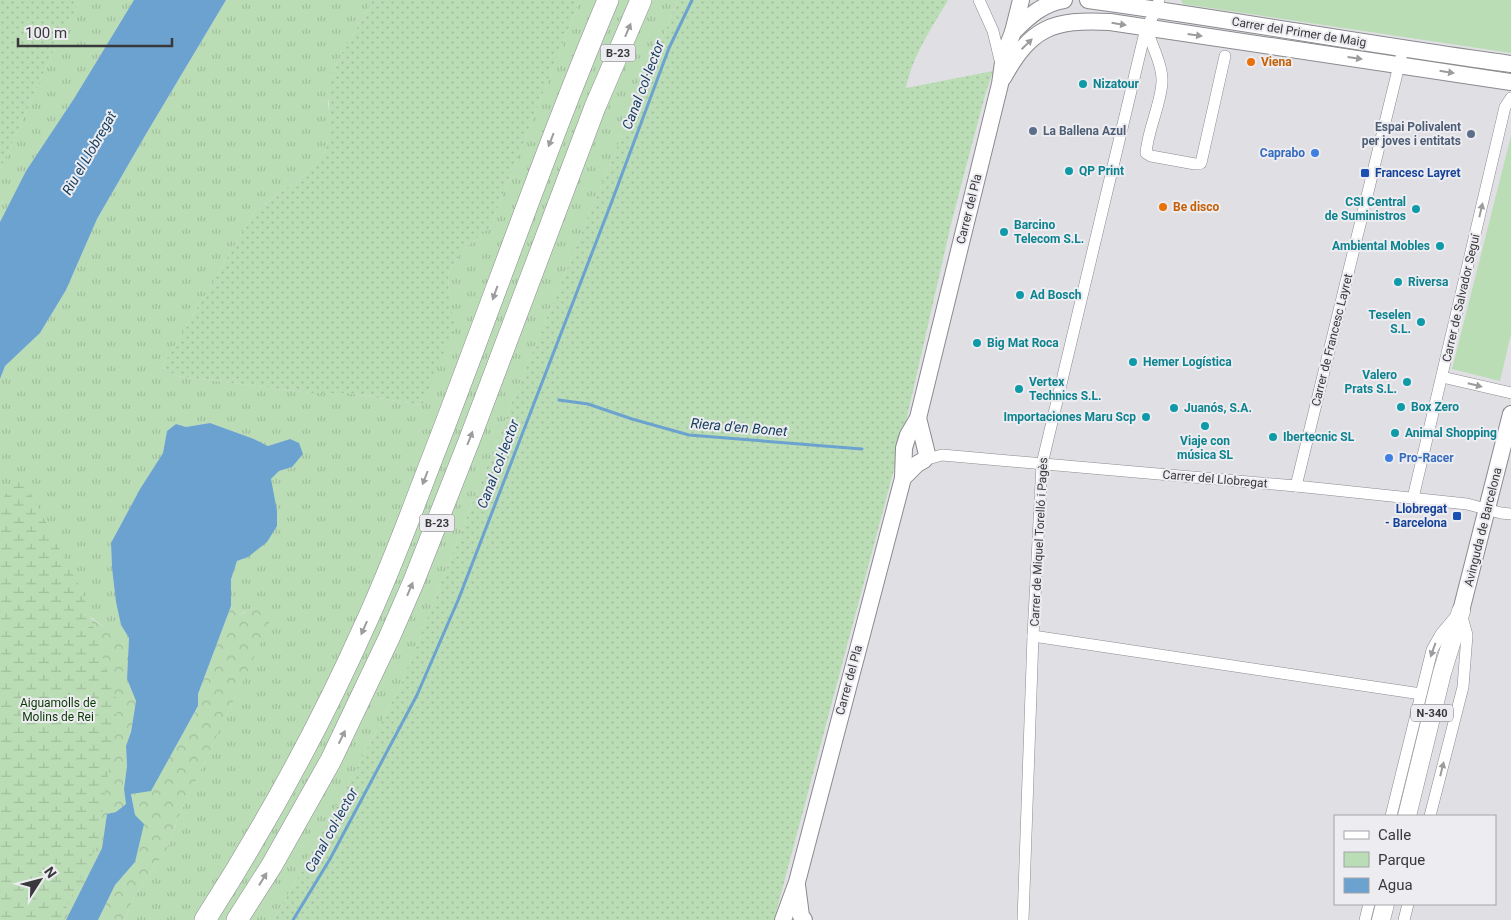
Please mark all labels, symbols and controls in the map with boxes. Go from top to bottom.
street label: Carrer del Primer de Maig [1231,14,1367,50]
scale bar [18,15,171,47]
one-way arrow [1111,20,1127,28]
one-way arrow [624,22,632,37]
text: 100 m [25,24,67,42]
one-way arrow [1187,31,1203,39]
water label: Canal col·lector [619,38,667,132]
one-way arrow [1021,38,1033,50]
road number: B-23 [600,44,636,62]
place label: Viena [1261,55,1292,69]
one-way arrow [1348,55,1364,63]
marker: Viena [1245,56,1257,68]
one-way arrow [1440,69,1456,77]
place label: Nizatour [1093,77,1140,91]
marker: Nizatour [1077,78,1089,90]
water label: Riu el Llobregat [59,108,120,198]
place label: Espai Polivalent per joves i entitats [1362,120,1461,148]
place label: La Ballena Azul [1043,124,1126,138]
marker: La Ballena Azul [1027,125,1039,137]
marker: Espai Polivalent per joves i entitats [1465,128,1477,140]
one-way arrow [547,133,554,148]
place label: Caprabo [1260,146,1305,160]
marker: Caprabo [1309,147,1321,159]
place label: QP Print [1079,164,1124,178]
marker: QP Print [1063,165,1075,177]
place label: Francesc Layret [1375,166,1461,180]
marker: Francesc Layret [1359,167,1371,179]
street label: Carrer del Pla [954,172,984,246]
place label: CSI Central de Suministros [1325,195,1406,223]
place label: Be disco [1173,200,1219,214]
marker: Be disco [1157,201,1169,213]
marker: CSI Central de Suministros [1410,203,1422,215]
one-way arrow [1477,203,1485,218]
place label: Barcino Telecom S.L. [1014,218,1084,246]
marker: Barcino Telecom S.L. [998,226,1010,238]
street label: Carrer de Salvador Seguí [1439,232,1483,363]
place label: Ambiental Mobles [1332,239,1430,253]
marker: Ambiental Mobles [1434,240,1446,252]
street label: Carrer de Francesc Layret [1309,272,1355,408]
place label: Riversa [1408,275,1449,289]
marker: Riversa [1392,276,1404,288]
one-way arrow [491,285,498,300]
place label: Ad Bosch [1030,288,1082,302]
marker: Ad Bosch [1014,289,1026,301]
place label: Teselen S.L. [1369,308,1411,336]
marker: Teselen S.L. [1415,316,1427,328]
place label: Big Mat Roca [987,336,1059,350]
marker: Big Mat Roca [971,337,983,349]
place label: Hemer Logística [1143,355,1232,369]
marker: Hemer Logística [1127,356,1139,368]
place label: Valero Prats S.L. [1345,368,1397,396]
place label: Vertex Technics S.L. [1029,375,1102,403]
marker: Valero Prats S.L. [1401,376,1413,388]
one-way arrow [1468,381,1483,389]
marker: Vertex Technics S.L. [1013,383,1025,395]
place label: Box Zero [1411,400,1459,414]
place label: Juanós, S.A. [1184,401,1252,415]
marker: Box Zero [1395,401,1407,413]
marker: Juanós, S.A. [1168,402,1180,414]
place label: Importaciones Maru Scp [1003,410,1136,424]
marker: Importaciones Maru Scp [1140,411,1152,423]
water label: Riera d'en Bonet [690,415,789,439]
water label: Canal col·lector [474,417,522,511]
marker: Viaje con música SL [1199,420,1211,432]
place label: Animal Shopping [1405,426,1497,440]
marker: Animal Shopping [1389,427,1401,439]
one-way arrow [466,430,474,445]
place label: Ibertecnic SL [1283,430,1355,444]
marker: Ibertecnic SL [1267,431,1279,443]
place label: Viaje con música SL [1177,434,1234,462]
place label: Pro-Racer [1399,451,1454,465]
marker: Pro-Racer [1383,452,1395,464]
street label: Carrer de Miquel Torelló i Pagès [1028,457,1050,627]
street label: Avinguda de Barcelona [1461,466,1505,588]
street label: Carrer del Llobregat [1162,467,1268,491]
one-way arrow [421,470,428,485]
place label: Llobregat - Barcelona [1385,502,1448,530]
marker: Llobregat - Barcelona [1451,510,1463,522]
road number: B-23 [420,514,454,532]
one-way arrow [407,582,415,596]
one-way arrow [359,621,367,635]
one-way arrow [1429,643,1436,658]
street label: Carrer del Pla [833,644,865,716]
park label: Aiguamolls de Molins de Rei [20,696,96,724]
road number: N-340 [1411,704,1453,721]
one-way arrow [338,730,346,744]
one-way arrow [1438,761,1446,777]
water label: Canal col·lector [301,785,361,875]
legend [1334,815,1496,905]
text: Calle [1378,826,1411,844]
text: Parque [1378,851,1425,869]
north arrow [15,855,65,905]
text: N [41,864,60,881]
one-way arrow [259,872,268,885]
text: Agua [1378,876,1413,894]

